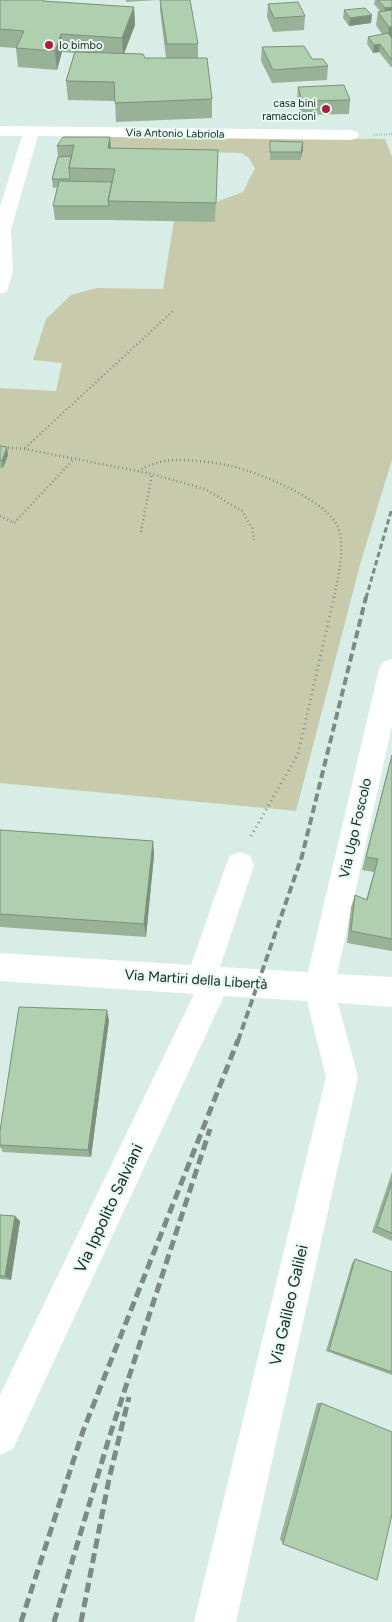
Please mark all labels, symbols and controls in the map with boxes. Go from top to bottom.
marker: Io bimbo [43,39,55,51]
place label: Io bimbo [59,39,102,52]
place label: casa bini ramaccioni [262,97,316,123]
marker: casa bini ramaccioni [320,103,332,115]
street label: Via Antonio Labriola [125,126,225,141]
street label: Via Ugo Foscolo [336,776,375,880]
street label: Via Martiri della Libertà [124,966,268,993]
street label: Via Ippolito Salviani [70,1141,147,1276]
street label: Via Galileo Galilei [265,1243,312,1367]

